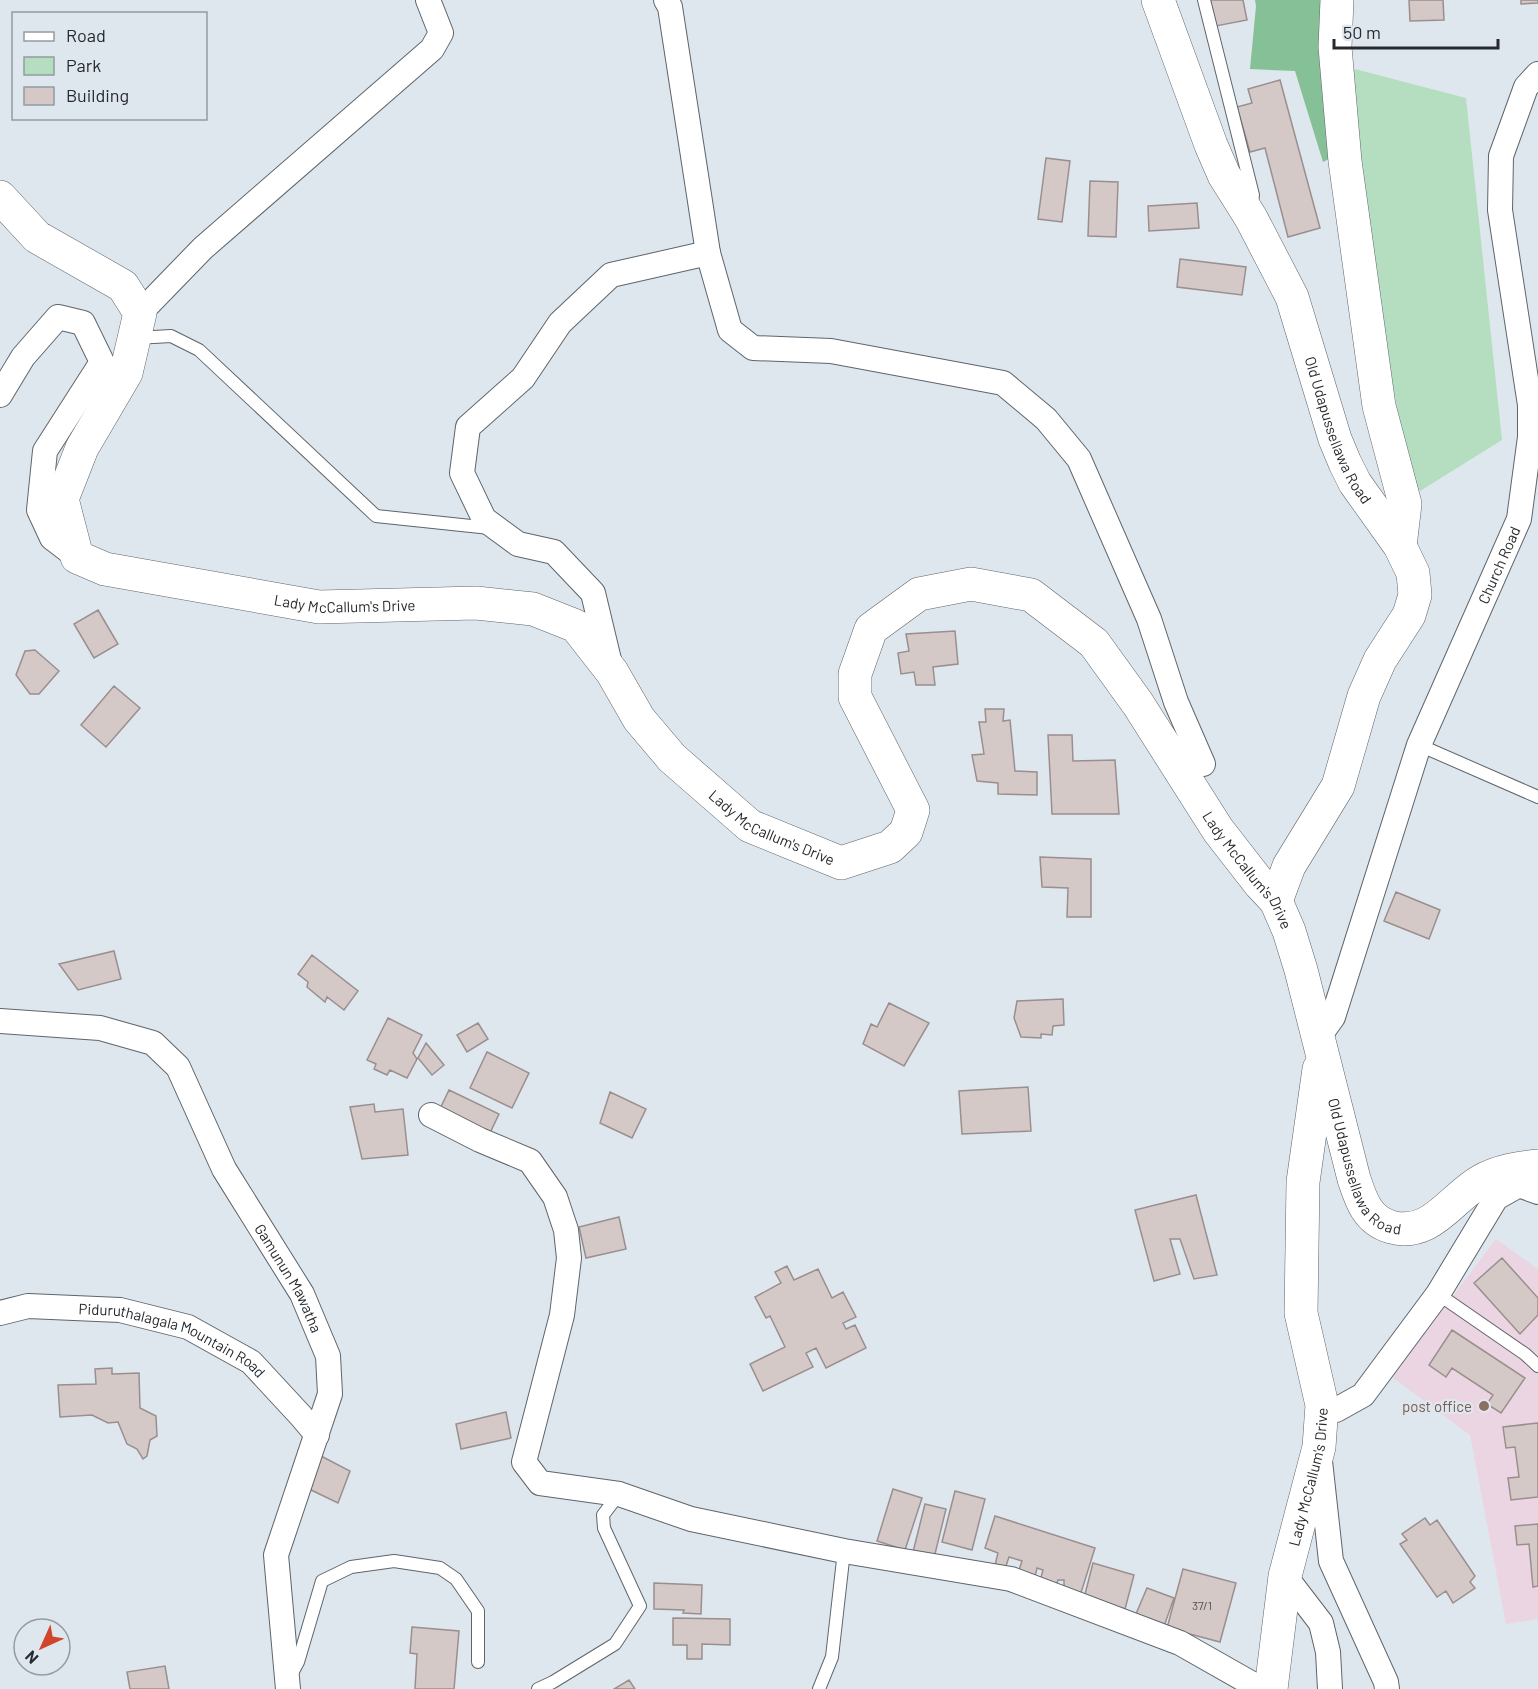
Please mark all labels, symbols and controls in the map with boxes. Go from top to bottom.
legend [12,12,207,120]
scale bar [1334,12,1498,50]
text: 50 m [1343,21,1381,43]
text: Road [66,24,106,46]
text: Park [66,54,101,76]
text: Building [66,84,129,106]
street label: Old Udapussellawa Road [1302,354,1376,507]
street label: Church Road [1474,523,1524,606]
street label: Lady McCallum's Drive [273,590,416,616]
street label: Lady McCallum's Drive [706,786,837,868]
street label: Lady McCallum's Drive [1199,808,1296,931]
street label: Old Udapussellawa Road [1325,1096,1403,1238]
street label: Gamunun Mawatha [251,1220,326,1335]
street label: Piduruthalagala Mountain Road [78,1299,269,1381]
place label: post office [1402,1397,1472,1415]
marker: post office [1477,1399,1491,1413]
street label: Lady McCallum's Drive [1284,1407,1331,1548]
house number: 37/1 [1192,1598,1212,1612]
north arrow [12,1617,72,1677]
text: N [21,1647,42,1668]

